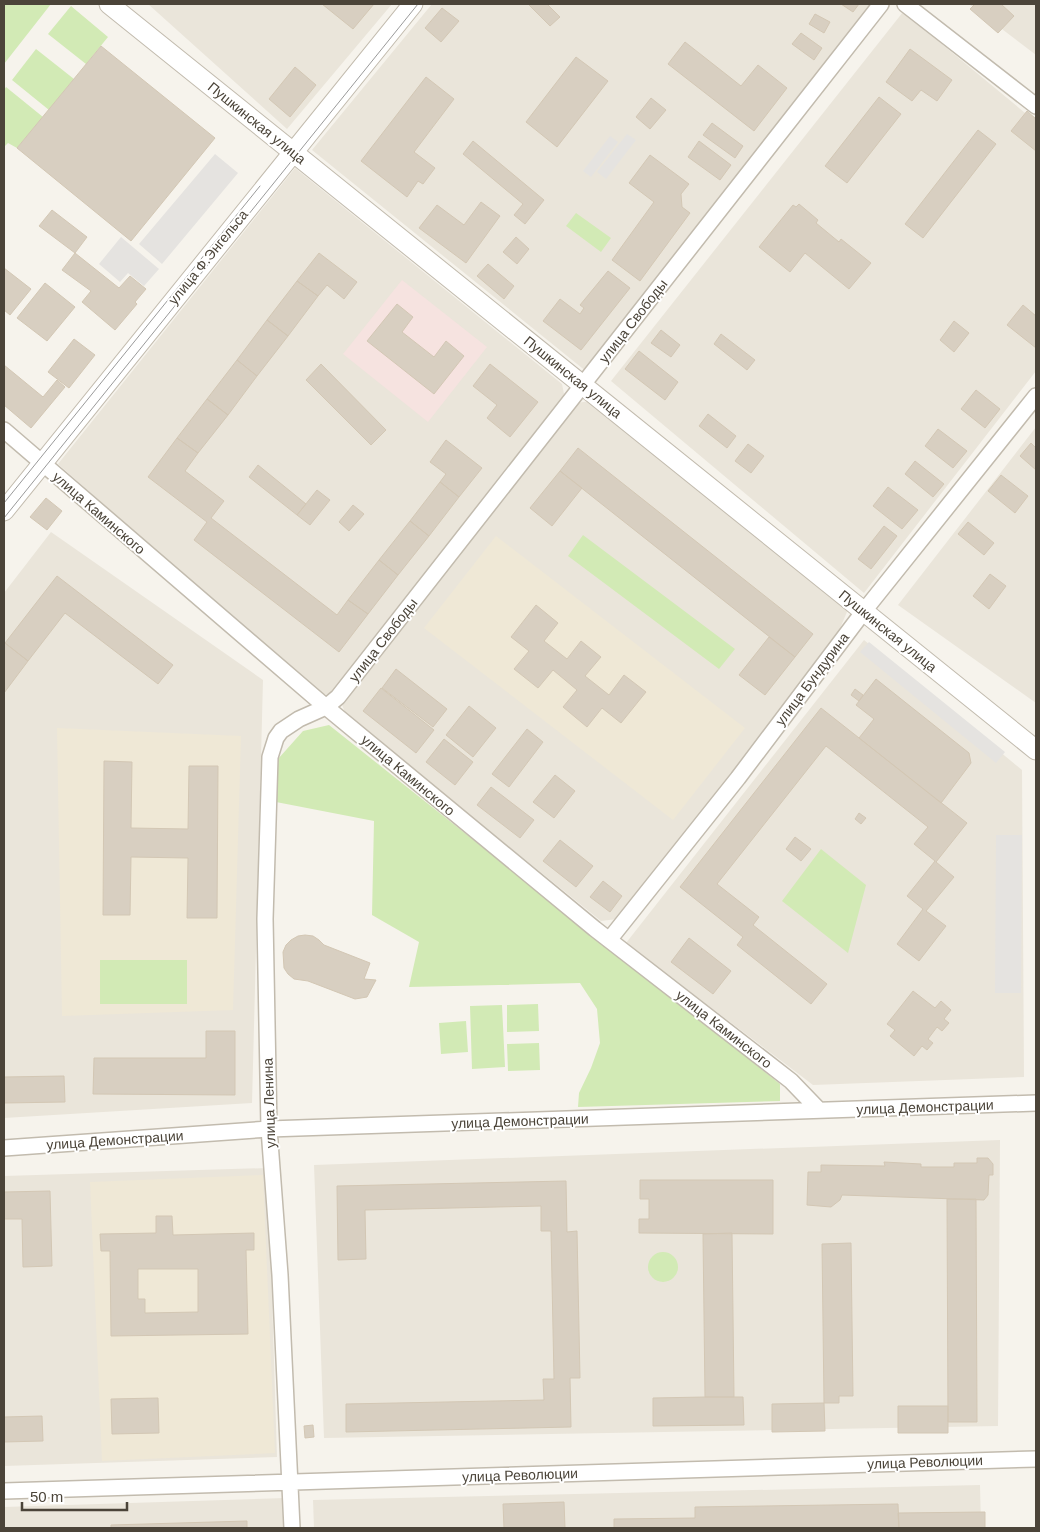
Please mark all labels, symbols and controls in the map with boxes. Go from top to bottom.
street label: Пушкинская улица [205,79,309,167]
street label: улица Ф.Энгельса [165,206,251,308]
street label: улица Свободы [596,276,670,366]
street label: Пушкинская улица [521,333,625,421]
street label: улица Каминского [50,469,149,558]
street label: Пушкинская улица [836,587,940,675]
street label: улица Свободы [346,595,420,685]
street label: улица Бундурина [772,629,852,729]
street label: улица Каминского [358,731,458,819]
street label: улица Каминского [673,987,775,1071]
street label: улица Ленина [259,1057,279,1148]
street label: улица Демонстрации [856,1097,994,1117]
street label: улица Демонстрации [451,1111,589,1131]
street label: улица Демонстрации [46,1127,184,1153]
street label: улица Революции [867,1452,983,1472]
street label: улица Революции [462,1465,578,1485]
scale bar [22,1480,128,1512]
text: 50 m [30,1488,63,1505]

